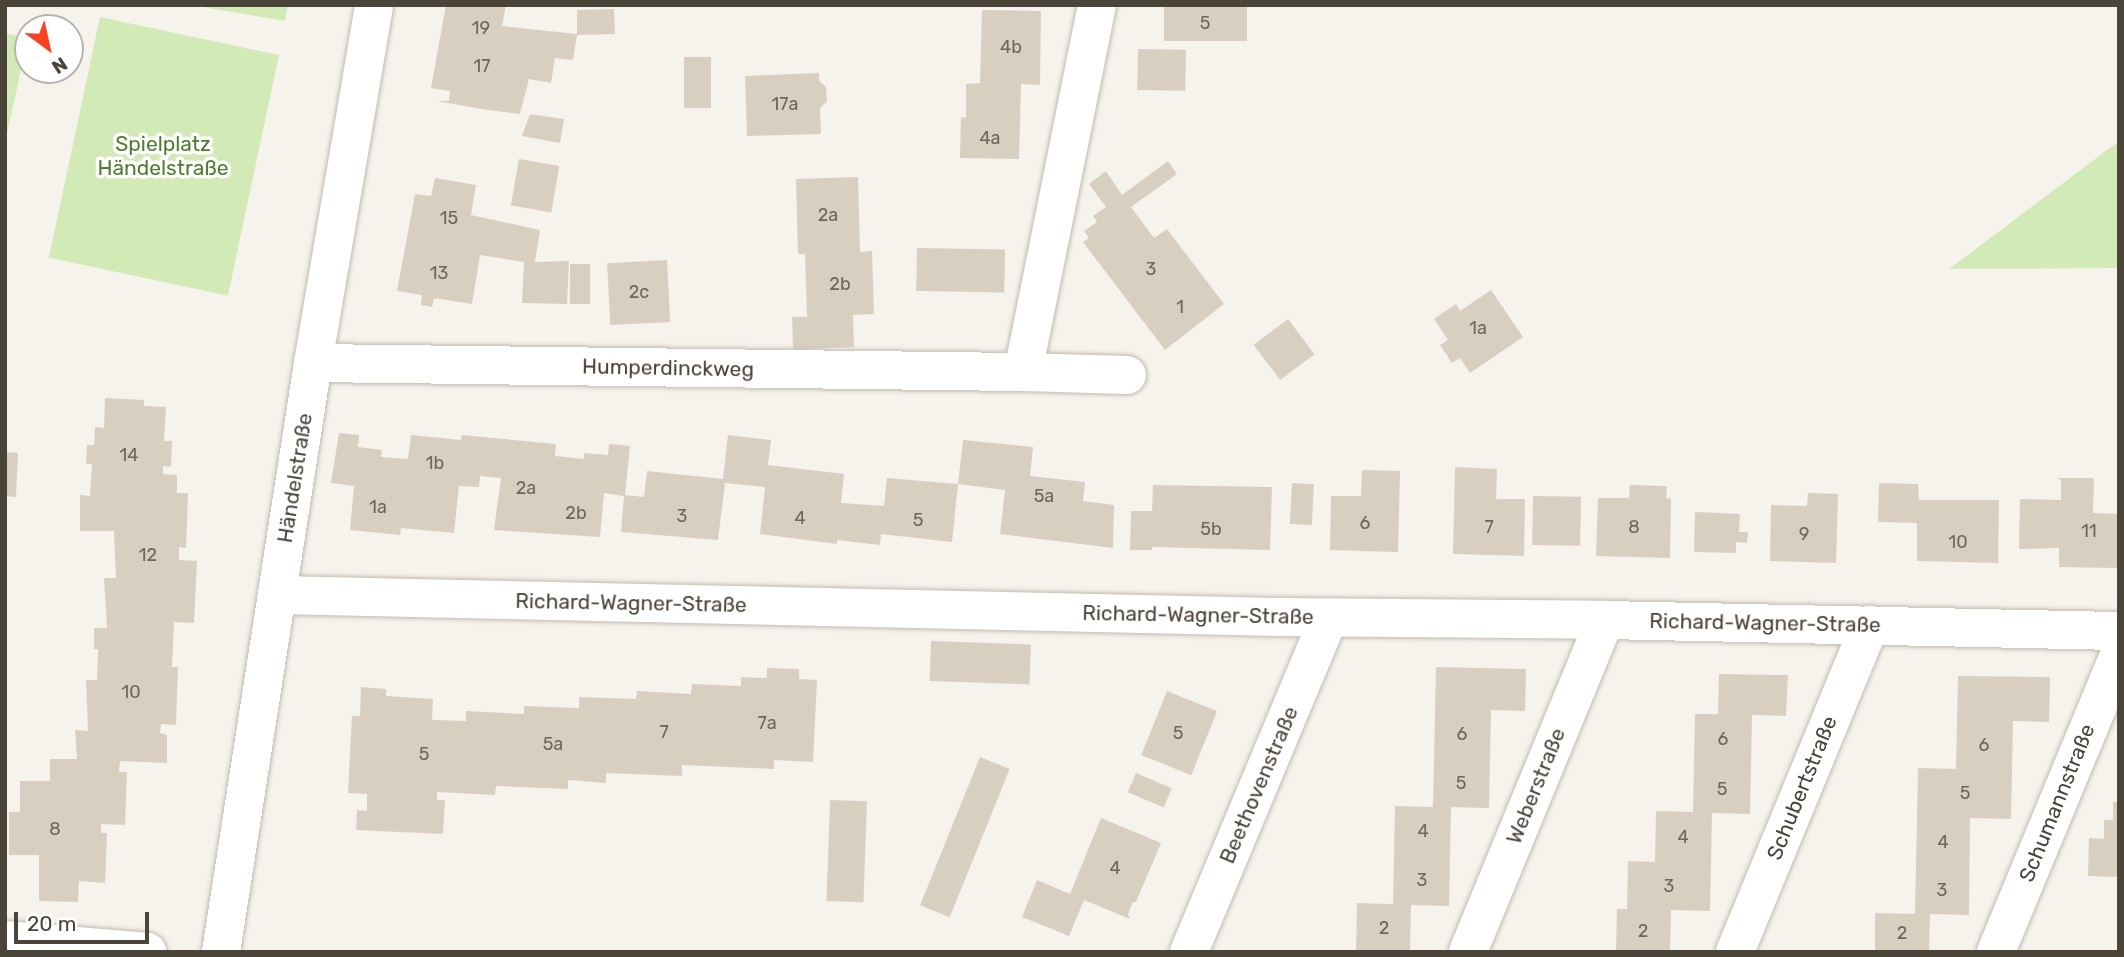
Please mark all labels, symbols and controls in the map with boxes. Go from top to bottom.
house number: 5 [1200,12,1210,34]
north arrow [14,14,84,84]
house number: 19 [472,17,490,39]
house number: 4b [1000,36,1022,58]
text: N [48,52,72,79]
house number: 17 [474,55,490,77]
house number: 17a [772,93,798,115]
house number: 4a [979,127,1001,149]
park label: Spielplatz Händelstraße [97,131,229,181]
house number: 2a [818,204,838,226]
house number: 15 [440,207,458,229]
house number: 3 [1146,258,1156,280]
house number: 13 [430,262,448,284]
house number: 2b [829,273,851,295]
house number: 2c [629,281,649,303]
house number: 1 [1176,296,1184,318]
house number: 1a [1469,317,1487,339]
street label: Humperdinckweg [582,354,754,382]
street label: Händelstraße [272,411,318,545]
house number: 14 [120,444,138,466]
house number: 1b [426,452,444,474]
house number: 2a [516,477,536,499]
house number: 5a [1034,485,1054,507]
house number: 1a [369,496,387,518]
house number: 2b [565,502,587,524]
house number: 3 [677,505,687,527]
house number: 4 [794,507,806,529]
house number: 5 [913,509,923,531]
house number: 6 [1360,512,1370,534]
house number: 7 [1484,516,1494,538]
house number: 8 [1628,516,1640,538]
house number: 5b [1200,518,1222,540]
house number: 11 [2081,520,2097,542]
house number: 9 [1799,523,1809,545]
house number: 10 [1948,531,1968,553]
house number: 12 [139,544,157,566]
street label: Richard-Wagner-Straße [515,588,747,618]
street label: Richard-Wagner-Straße [1082,600,1314,630]
street label: Richard-Wagner-Straße [1649,608,1881,638]
house number: 10 [121,681,141,703]
street label: Beethovenstraße [1215,703,1303,867]
house number: 7a [757,712,777,734]
street label: Schubertstraße [1762,712,1842,864]
street label: Schumannstraße [2014,720,2100,886]
house number: 7 [659,721,669,743]
house number: 5 [1173,722,1183,744]
house number: 6 [1457,723,1467,745]
street label: Weberstraße [1501,724,1571,848]
house number: 6 [1718,728,1728,750]
house number: 5a [543,733,563,755]
house number: 6 [1979,734,1989,756]
house number: 5 [419,743,429,765]
house number: 5 [1456,772,1466,794]
house number: 5 [1717,778,1727,800]
house number: 5 [1960,782,1970,804]
house number: 8 [49,818,61,840]
house number: 4 [1417,820,1429,842]
house number: 4 [1677,826,1689,848]
house number: 4 [1937,831,1949,853]
house number: 4 [1109,857,1121,879]
house number: 3 [1417,869,1427,891]
house number: 3 [1664,875,1674,897]
house number: 3 [1937,879,1947,901]
scale bar [18,898,152,942]
text: 20 m [27,911,76,936]
house number: 2 [1379,917,1389,939]
house number: 2 [1638,920,1648,942]
house number: 2 [1897,922,1907,944]

